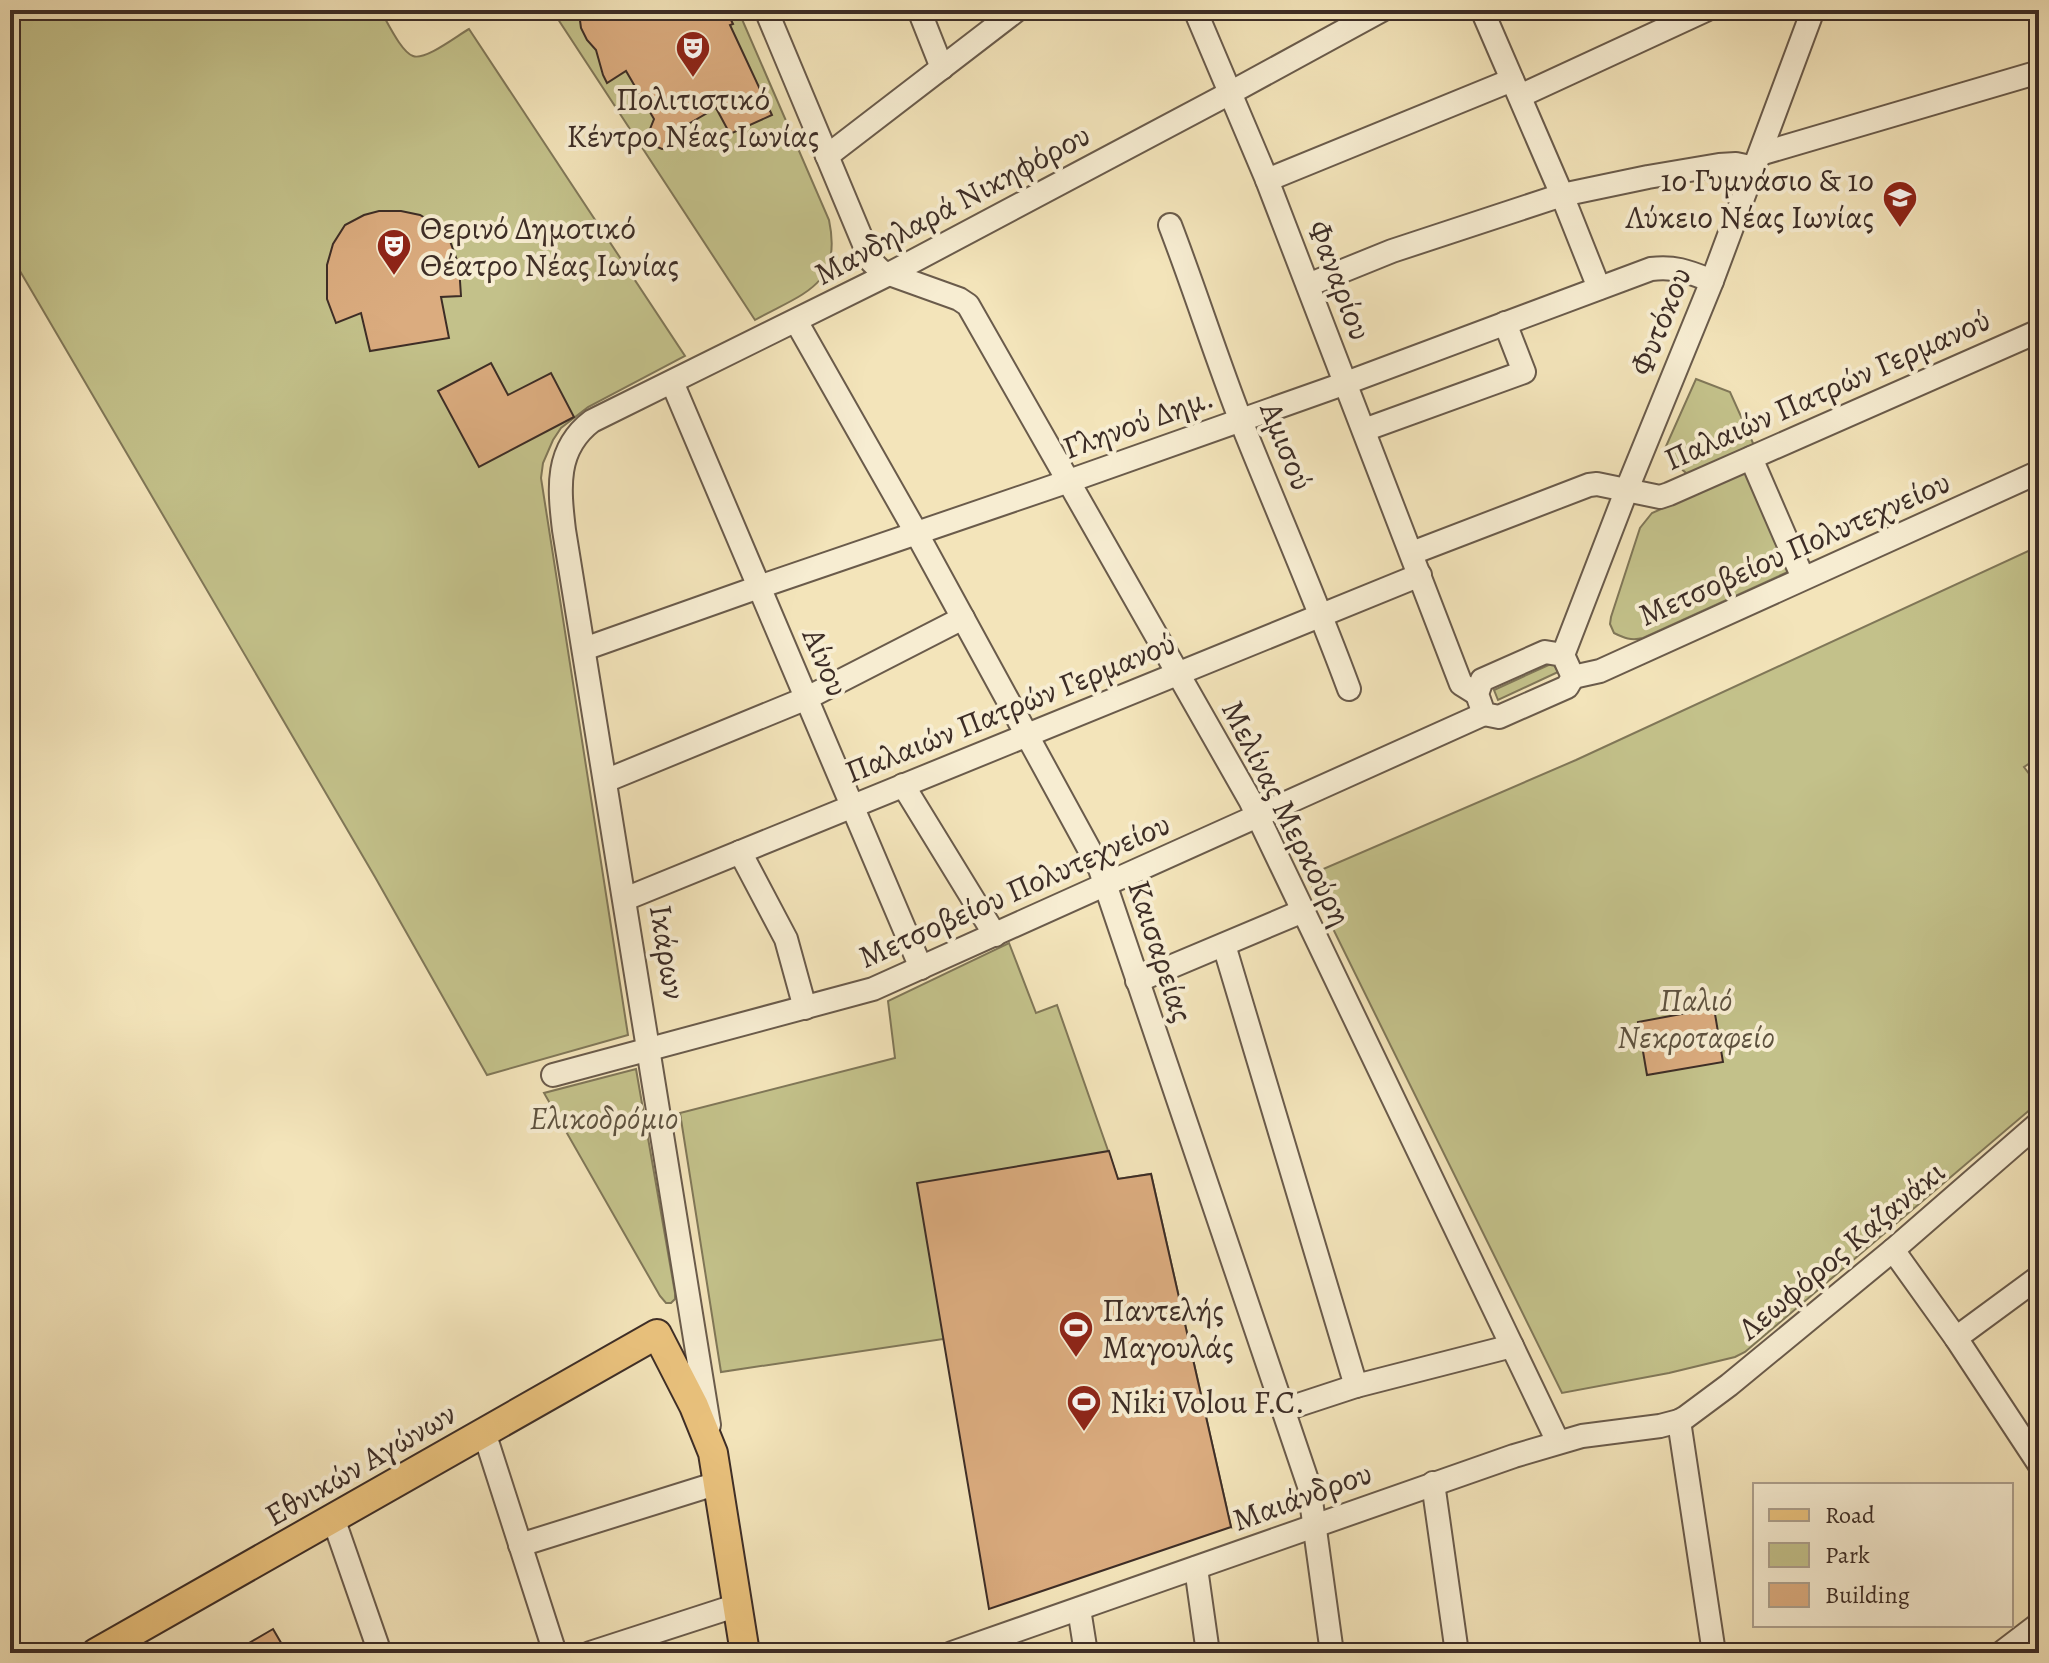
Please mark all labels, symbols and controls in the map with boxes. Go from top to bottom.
theatre icon: Πολιτιστικό Κέντρο Νέας Ιωνίας [674,29,712,79]
place label: Πολιτιστικό Κέντρο Νέας Ιωνίας [567,77,819,158]
street label: Μανδηλαρά Νικηφόρου [806,113,1098,295]
place label: 1ο Γυμνάσιο & 1ο Λύκειο Νέας Ιωνίας [1625,158,1874,239]
school or university icon: 1ο Γυμνάσιο & 1ο Λύκειο Νέας Ιωνίας [1881,179,1919,229]
place label: Θερινό Δημοτικό Θέατρο Νέας Ιωνίας [420,206,679,287]
street label: Φαναρίου [1297,214,1383,346]
theatre icon: Θερινό Δημοτικό Θέατρο Νέας Ιωνίας [375,227,413,277]
street label: Φυτόκου [1618,260,1702,382]
street label: Παλαιών Πατρών Γερμανού [1657,297,1997,481]
street label: Γληνού Δημ. [1057,374,1219,470]
street label: Αμισού [1249,394,1325,497]
street label: Μετσοβείου Πολυτεχνείου [1631,459,1957,637]
street label: Αίνου [792,620,860,703]
street label: Παλαιών Πατρών Γερμανού [838,621,1182,793]
street label: Μελίνας Μερκούρη [1211,693,1363,933]
street label: Μετσοβείου Πολυτεχνείου [851,801,1177,979]
street label: Καισαρείας [1117,874,1205,1028]
street label: Ικάρων [639,901,697,1003]
park label: Παλιό Νεκροταφείο [1617,978,1775,1059]
park label: Ελικοδρόμιο [530,1096,679,1140]
street label: Λεωφόρος Καζανάκι [1727,1150,1954,1350]
place label: Παντελής Μαγουλάς [1102,1288,1234,1369]
sports icon: Παντελής Μαγουλάς [1057,1309,1095,1359]
place label: Niki Volou F.C. [1110,1380,1305,1424]
sports icon: Niki Volou F.C. [1065,1383,1103,1433]
street label: Εθνικών Αγώνων [256,1391,464,1537]
street label: Μαιάνδρου [1226,1450,1378,1542]
legend [1753,1483,2013,1627]
text: Road [1825,1499,1875,1531]
text: Park [1825,1539,1870,1571]
text: Building [1825,1579,1910,1611]

